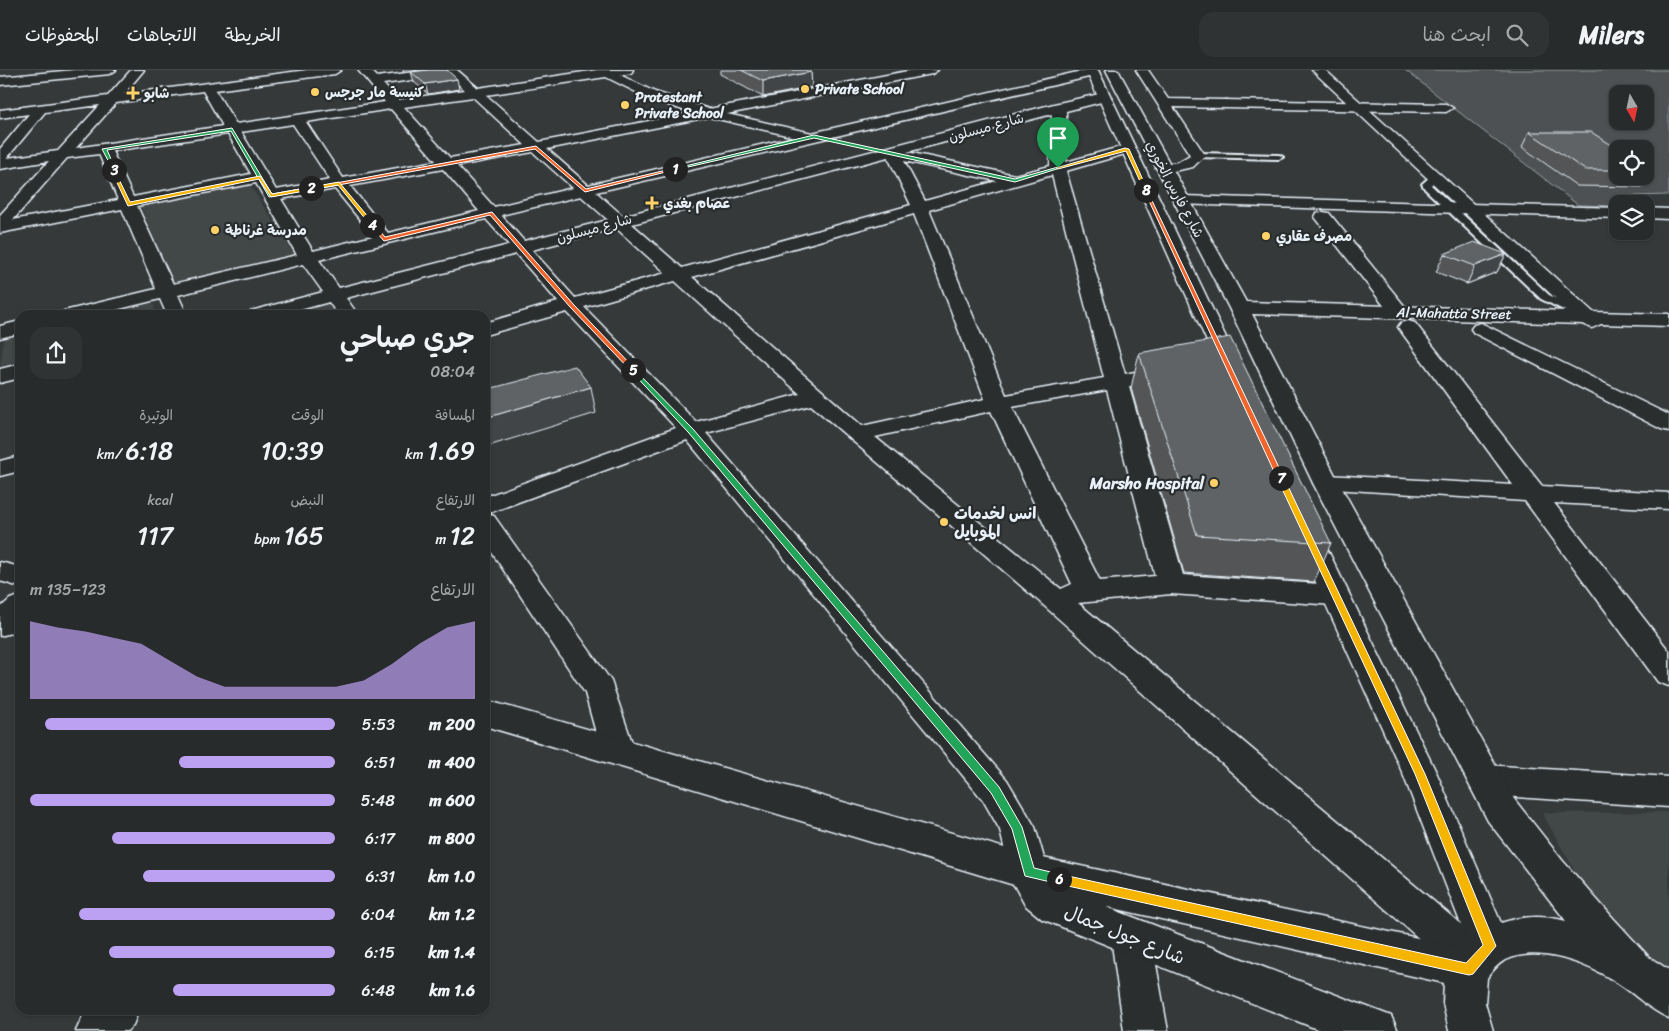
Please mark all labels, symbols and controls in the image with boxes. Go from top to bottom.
search box [1199,12,1549,57]
text: Milers [1579,14,1644,56]
text: ابحث هنا [1422,18,1491,51]
text: المحفوظات [25,19,99,51]
text: الاتجاهات [127,19,197,51]
text: الخريطة [225,19,281,51]
icon: search [1503,21,1531,49]
place label: Private School [815,77,905,102]
place label: كنيسة مار جرجس [325,80,425,105]
place label: شابو [143,81,169,106]
marker: Private School [799,83,811,95]
place label: Protestant Private School [635,85,725,126]
north arrow [1609,85,1654,130]
map controls [1609,85,1654,240]
marker: شابو [126,86,140,100]
marker: كنيسة مار جرجس [309,86,321,98]
marker: Protestant Private School [619,99,631,111]
street label: شارع ميسلون [946,105,1027,150]
pin [1037,117,1079,168]
icon: arrive [1044,124,1072,152]
street label: شارع فارس الخوري [1138,136,1211,242]
button: locate [1609,140,1654,185]
pin: 1 [662,156,688,182]
text: 1 [672,157,679,182]
pin: 3 [102,158,126,182]
text: 3 [111,158,118,183]
pin: 2 [298,176,324,200]
text: 2 [307,176,316,201]
pin: 8 [1134,178,1158,202]
text: 8 [1142,178,1151,203]
place label: عصام بغدي [663,191,731,216]
button: layers [1609,195,1654,240]
marker: عصام بغدي [645,196,659,210]
street label: شارع ميسلون [554,206,635,251]
pin: 4 [360,212,384,238]
text: 4 [368,213,377,238]
place label: مدرسة غرناطة [225,218,307,243]
marker: مدرسة غرناطة [209,224,221,236]
place label: مصرف عقاري [1276,224,1352,249]
marker: مصرف عقاري [1260,230,1272,242]
street label: Al-Mahatta Street [1395,300,1512,327]
text: جري صباحي [340,313,475,362]
button: share [30,327,82,379]
text: 08:04 [430,357,475,386]
pin: 5 [620,358,646,382]
text: 5 [629,358,638,383]
text: الوتيرة [139,403,173,428]
text: الوقت [291,403,324,428]
text: المسافة [435,403,475,428]
text: 6:18 [125,428,173,473]
text: 10:39 [261,428,324,473]
text: 1.69 [427,428,475,473]
text: /km [97,442,125,467]
text: km [405,442,427,467]
pin: 7 [1268,466,1294,490]
text: 7 [1278,466,1286,491]
place label: Marsho Hospital [1089,469,1205,498]
marker: Marsho Hospital [1208,477,1220,489]
text: kcal [148,488,173,513]
text: النبض [291,488,324,513]
text: الارتفاع [436,488,475,513]
place label: انس لخدمات الموبايل [954,499,1036,546]
text: 117 [137,513,173,558]
text: 165 [284,513,324,558]
text: 12 [450,513,475,558]
marker: انس لخدمات الموبايل [938,516,950,528]
text: bpm [254,527,284,552]
text: m [435,527,450,552]
text: 123–135 m [30,575,106,604]
text: الارتفاع [430,575,475,604]
text: 5:53 [362,710,395,739]
text: 200 m [429,710,475,739]
text: 6:51 [364,748,395,777]
text: 400 m [428,748,475,777]
text: 5:48 [361,786,395,815]
text: 600 m [429,786,475,815]
text: 6:17 [365,824,395,853]
text: 800 m [429,824,475,853]
text: 6:31 [365,862,395,891]
text: 1.0 km [428,862,475,891]
pin: 6 [1046,866,1072,892]
text: 6 [1056,867,1063,892]
street label: شارع جول جمال [1059,895,1190,974]
text: 6:04 [361,900,395,929]
text: 1.2 km [429,900,475,929]
text: 6:15 [364,938,395,967]
text: 1.4 km [428,938,475,967]
text: 6:48 [361,976,395,1005]
text: 1.6 km [429,976,475,1005]

